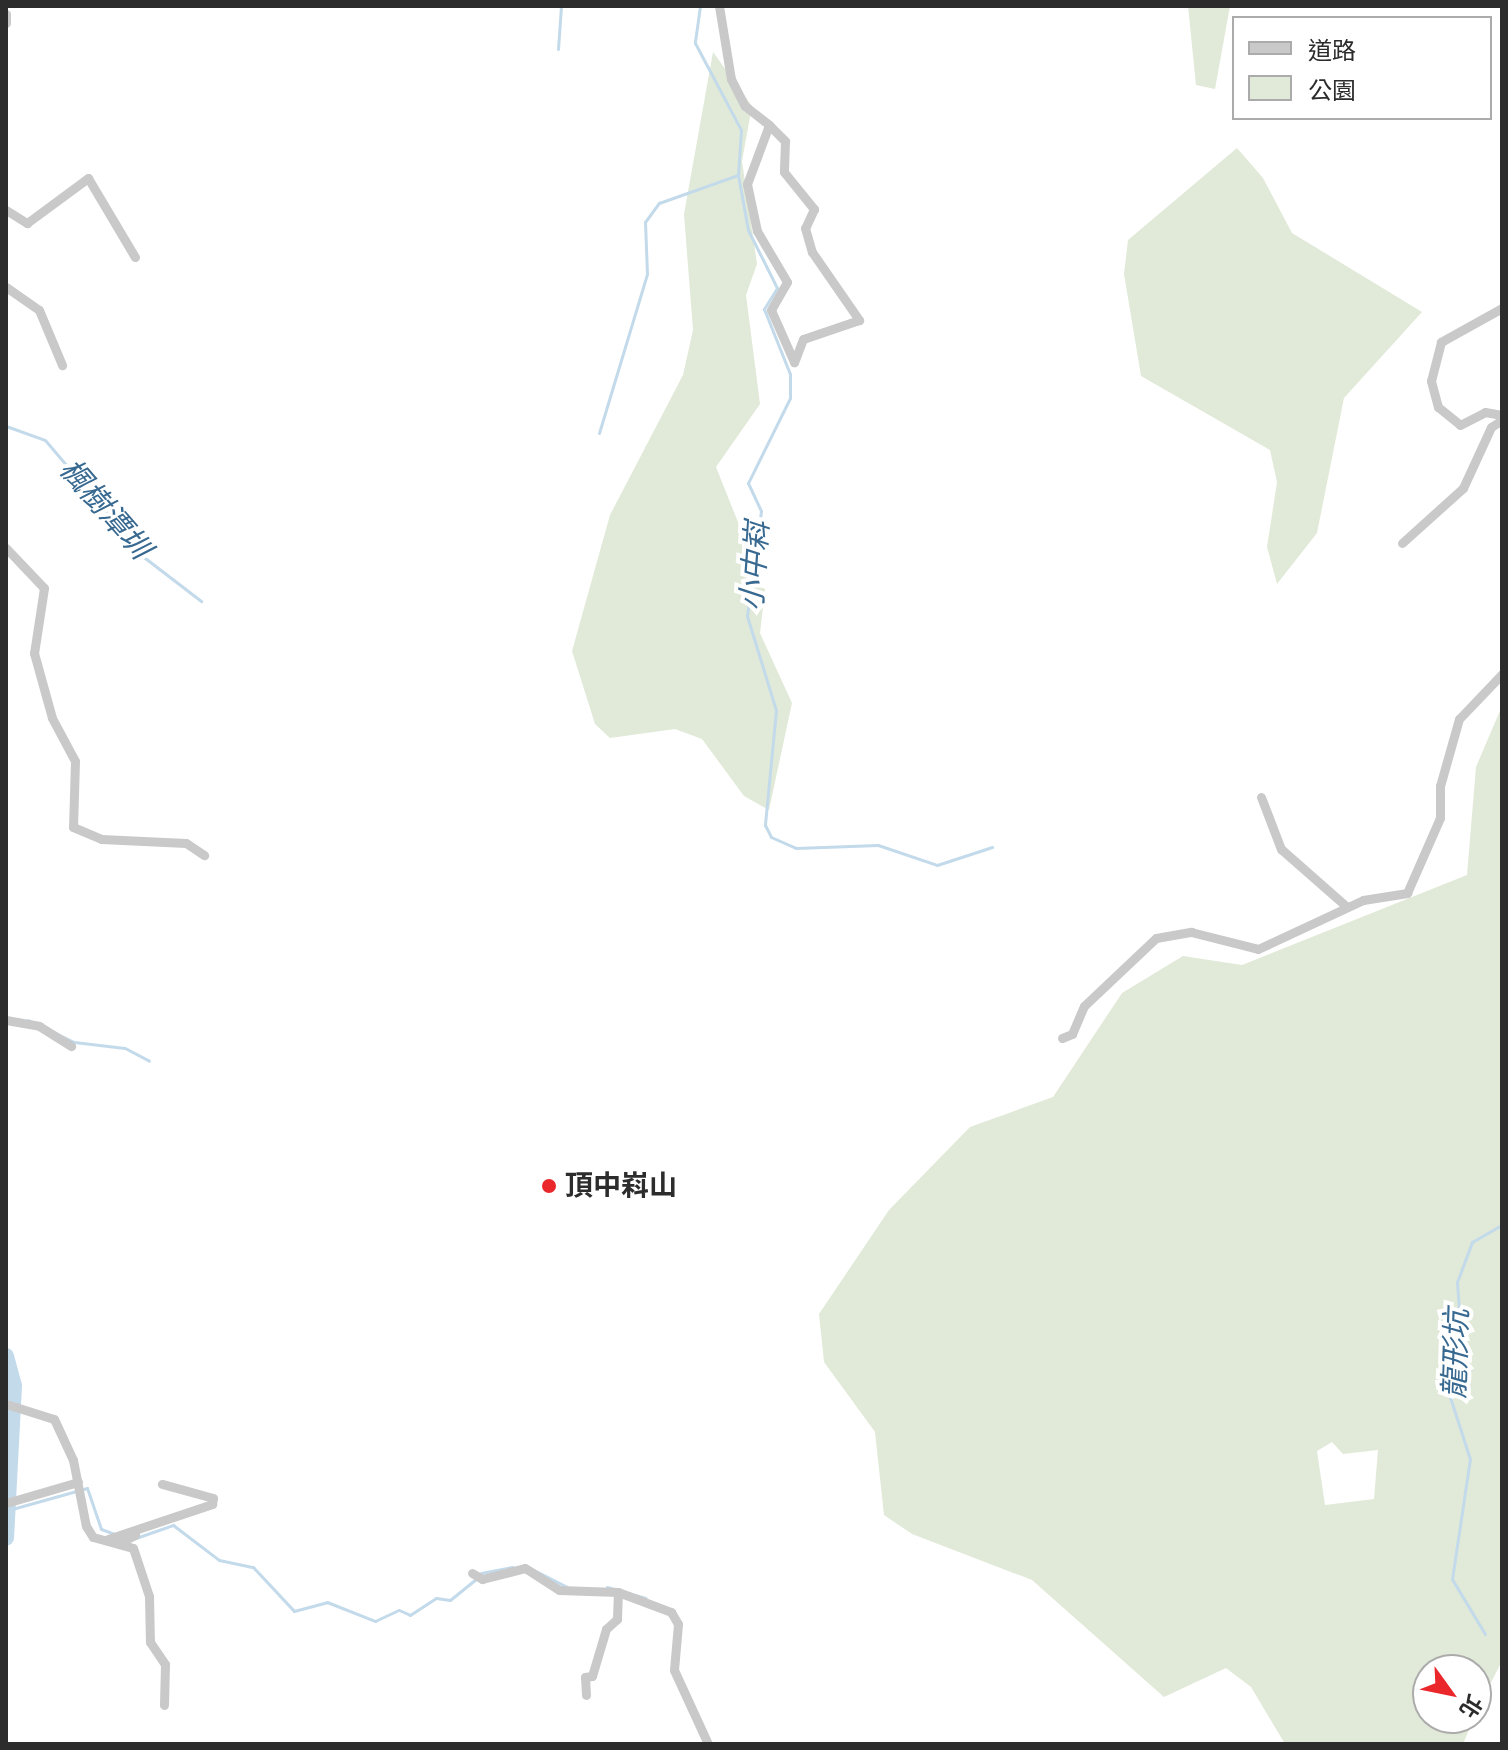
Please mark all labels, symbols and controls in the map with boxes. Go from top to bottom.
legend [1232,16,1492,120]
text: 道路 [1308,37,1356,65]
text: 公園 [1308,77,1356,105]
water label: 楓樹潭圳 [52,452,158,566]
water label: 小中嵙 [734,520,776,612]
place label: 頂中嵙山 [565,1169,677,1203]
marker: 頂中嵙山 [540,1177,558,1195]
water label: 龍形坑 [1436,1308,1476,1400]
north arrow [1412,1654,1492,1734]
text: 北 [1454,1690,1487,1722]

